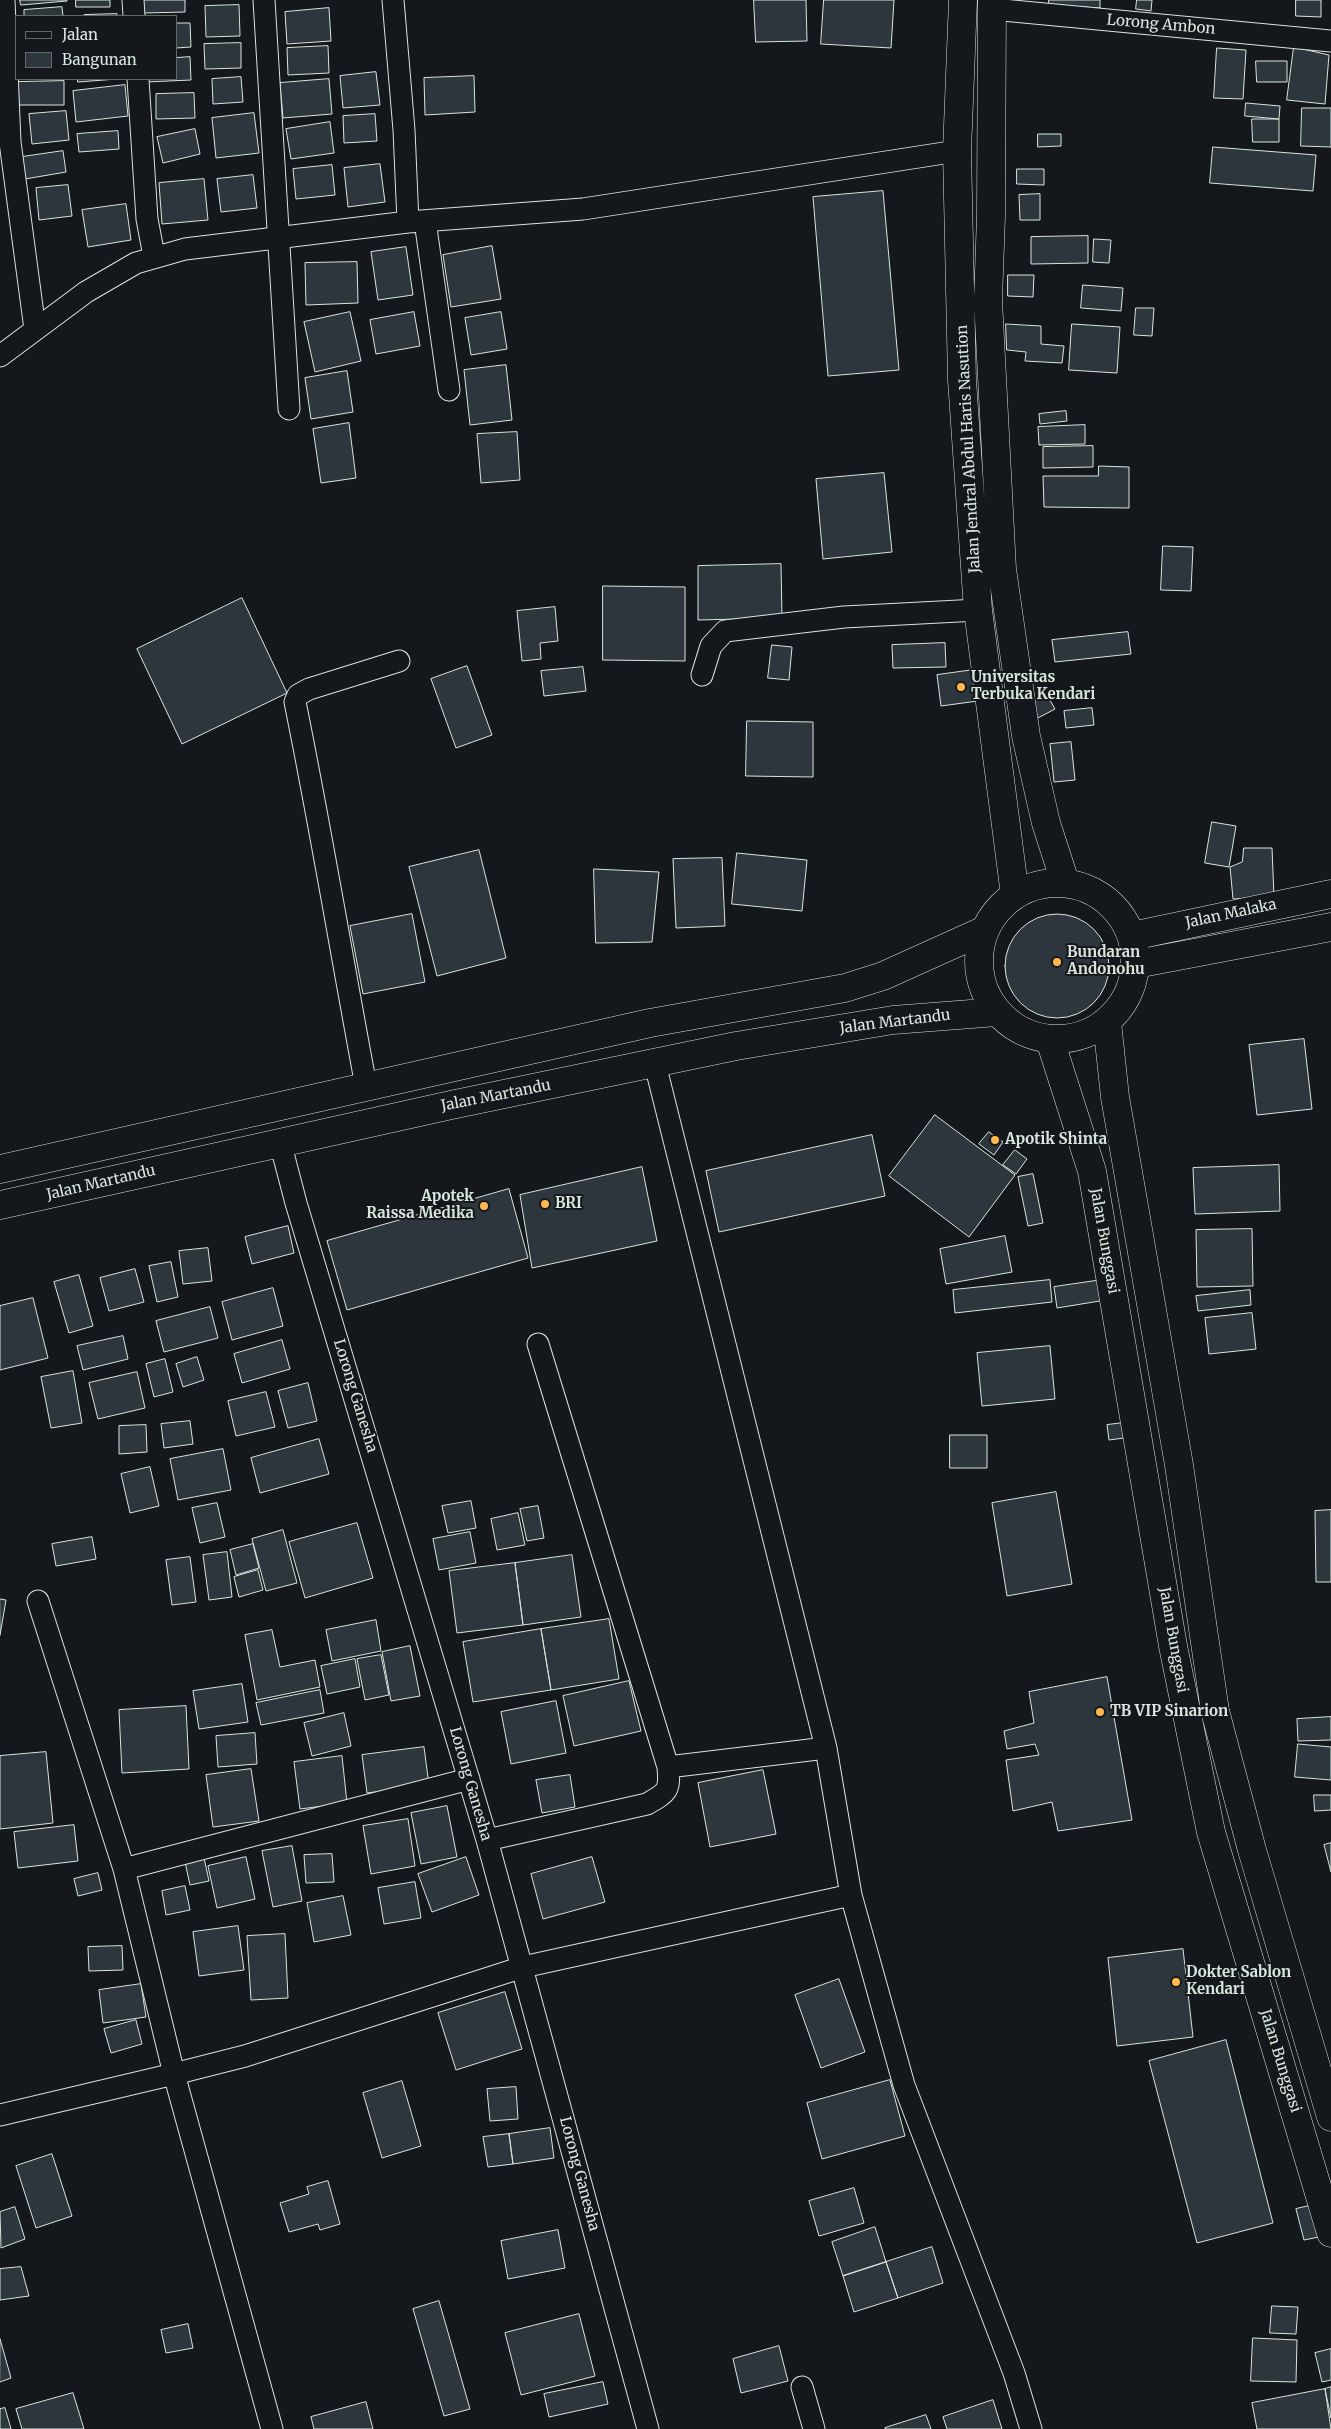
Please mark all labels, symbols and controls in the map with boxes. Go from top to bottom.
street label: Lorong Ambon [1106,11,1216,39]
legend [15,15,178,80]
text: Jalan [62,25,98,44]
text: Bangunan [62,50,137,69]
street label: Jalan Jendral Abdul Haris Nasution [954,324,984,574]
place label: Universitas Terbuka Kendari [971,669,1095,704]
marker: Universitas Terbuka Kendari [955,681,967,693]
street label: Jalan Malaka [1184,896,1278,932]
place label: Bundaran Andonohu [1067,944,1145,979]
marker: Bundaran Andonohu [1051,956,1063,968]
street label: Jalan Martandu [839,1006,951,1038]
street label: Jalan Martandu [440,1077,552,1115]
place label: Apotik Shinta [1005,1131,1107,1149]
marker: Apotik Shinta [989,1134,1001,1146]
street label: Jalan Martandu [45,1162,157,1204]
street label: Jalan Bunggasi [1086,1187,1122,1295]
place label: Apotek Raissa Medika [366,1188,474,1223]
place label: BRI [555,1195,582,1213]
marker: BRI [539,1198,551,1210]
marker: Apotek Raissa Medika [478,1200,490,1212]
street label: Lorong Ganesha [329,1337,381,1455]
street label: Jalan Bunggasi [1155,1586,1191,1694]
place label: TB VIP Sinarion [1110,1703,1228,1721]
marker: TB VIP Sinarion [1094,1706,1106,1718]
street label: Lorong Ganesha [445,1725,495,1843]
place label: Dokter Sablon Kendari [1186,1964,1291,1999]
marker: Dokter Sablon Kendari [1170,1976,1182,1988]
street label: Jalan Bunggasi [1256,2007,1304,2115]
street label: Lorong Ganesha [555,2115,603,2233]

